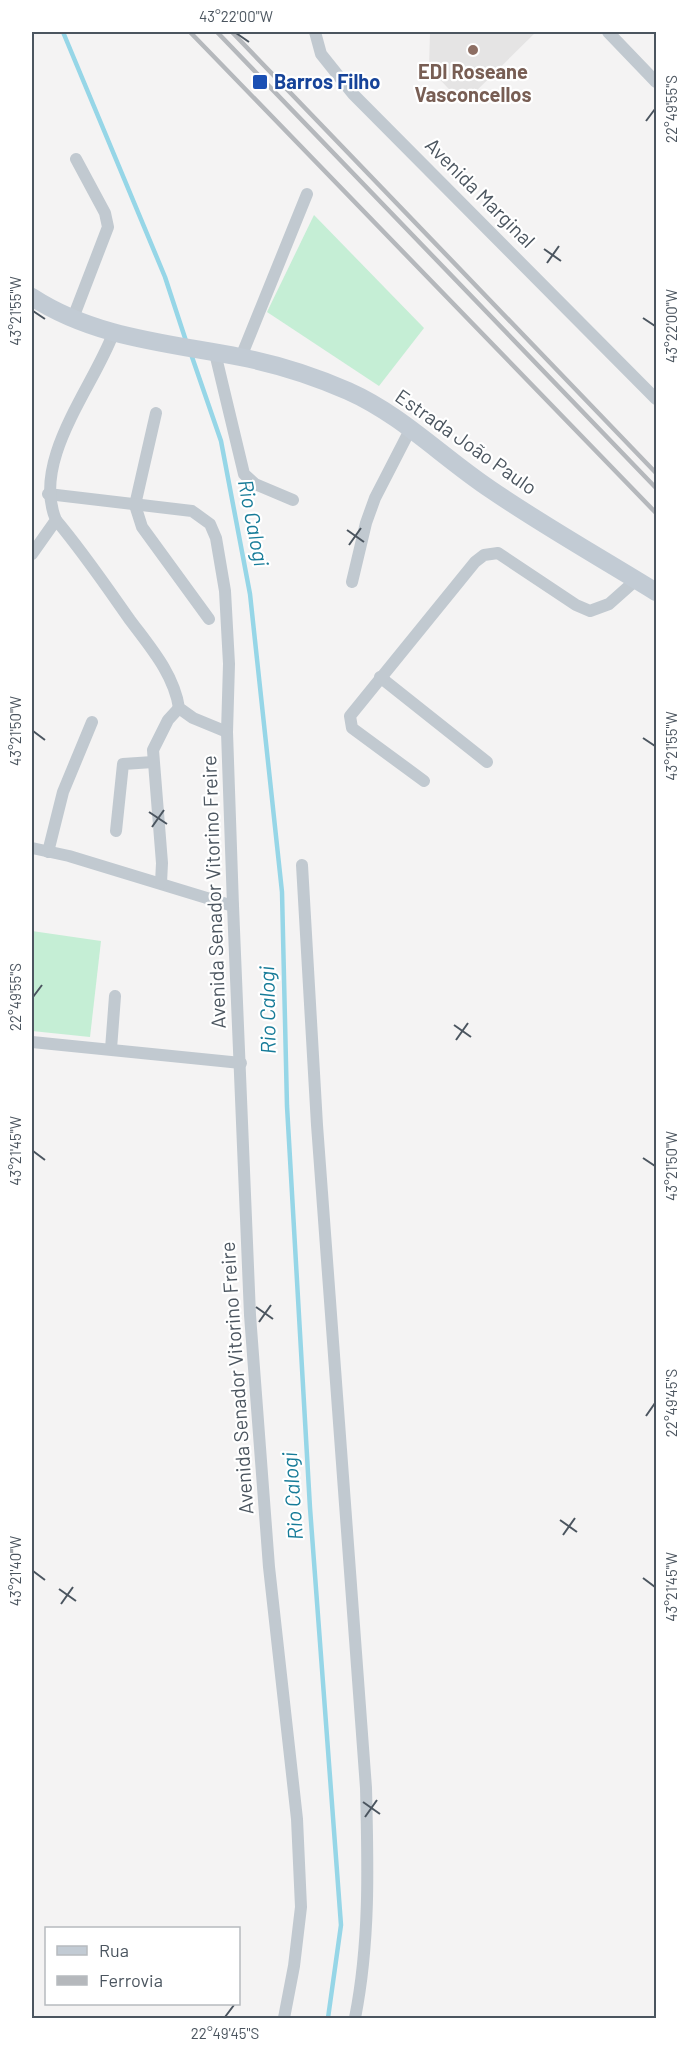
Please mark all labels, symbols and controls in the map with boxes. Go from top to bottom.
text: 43°22'00"W [199,7,273,25]
marker: EDI Roseane Vasconcellos [466,43,480,57]
place label: EDI Roseane Vasconcellos [415,59,531,106]
place label: Barros Filho [274,69,380,93]
marker: Barros Filho [251,73,269,91]
text: 22°49'55"S [662,75,680,143]
street label: Avenida Marginal [421,132,541,252]
text: 43°21'55"W [6,276,24,346]
text: 43°22'00"W [662,289,680,363]
street label: Estrada João Paulo [391,383,542,499]
water label: Rio Calogi [234,477,275,569]
text: 43°21'50"W [6,696,24,766]
text: 43°21'55"W [662,711,680,781]
street label: Avenida Senador Vitorino Freire [196,755,230,1029]
text: 22°49'55"S [6,963,24,1031]
water label: Rio Calogi [253,965,280,1054]
text: 43°21'45"W [6,1116,24,1186]
text: 43°21'50"W [662,1131,680,1201]
street label: Avenida Senador Vitorino Freire [214,1241,258,1515]
text: 22°49'45"S [662,1369,680,1437]
water label: Rio Calogi [276,1451,307,1541]
text: 43°21'40"W [6,1536,24,1606]
text: 43°21'45"W [662,1552,680,1622]
legend [45,1927,240,2005]
text: Rua [99,1939,129,1961]
text: Ferrovia [99,1969,163,1991]
text: 22°49'45"S [191,2024,259,2042]

